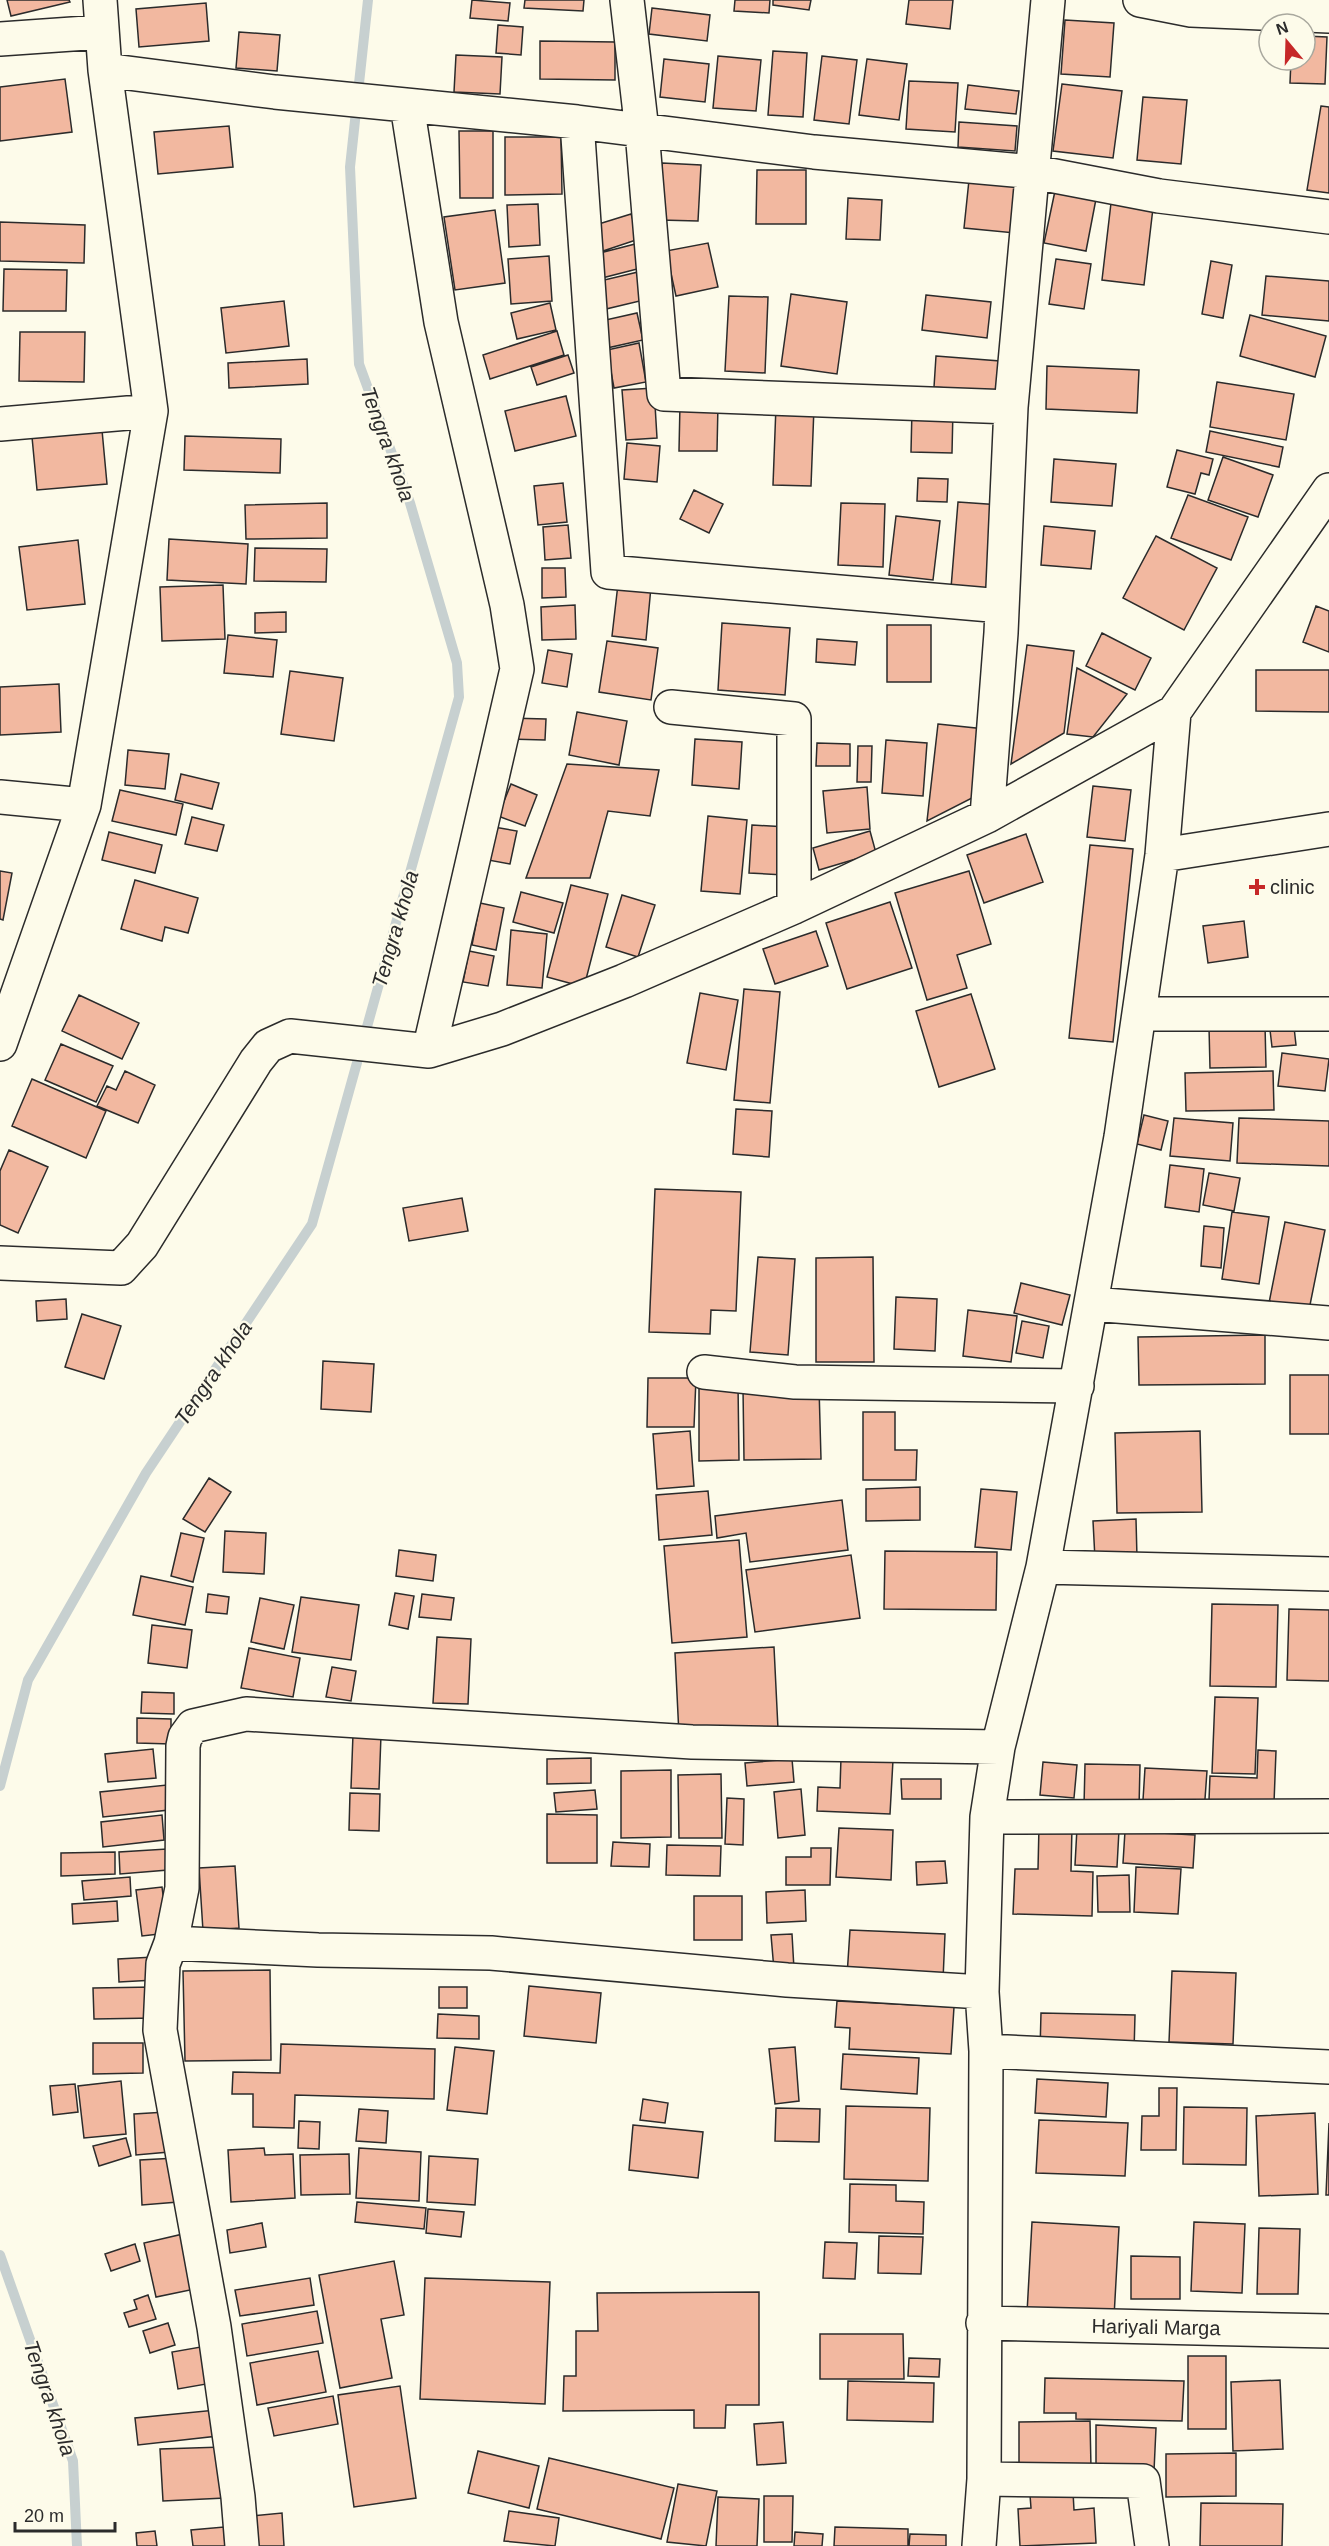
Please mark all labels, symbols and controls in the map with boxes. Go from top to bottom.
north arrow [1257,12,1317,72]
text: N [1274,18,1291,38]
water label: Tengra khola [357,383,419,505]
water label: Tengra khola [367,868,423,990]
place label: clinic [1270,876,1314,898]
marker: clinic [1248,878,1266,896]
water label: Tengra khola [170,1317,256,1429]
street label: Hariyali Marga [1091,2315,1222,2339]
water label: Tengra khola [19,2337,81,2459]
scale bar [15,2495,116,2533]
text: 20 m [24,2506,64,2526]

